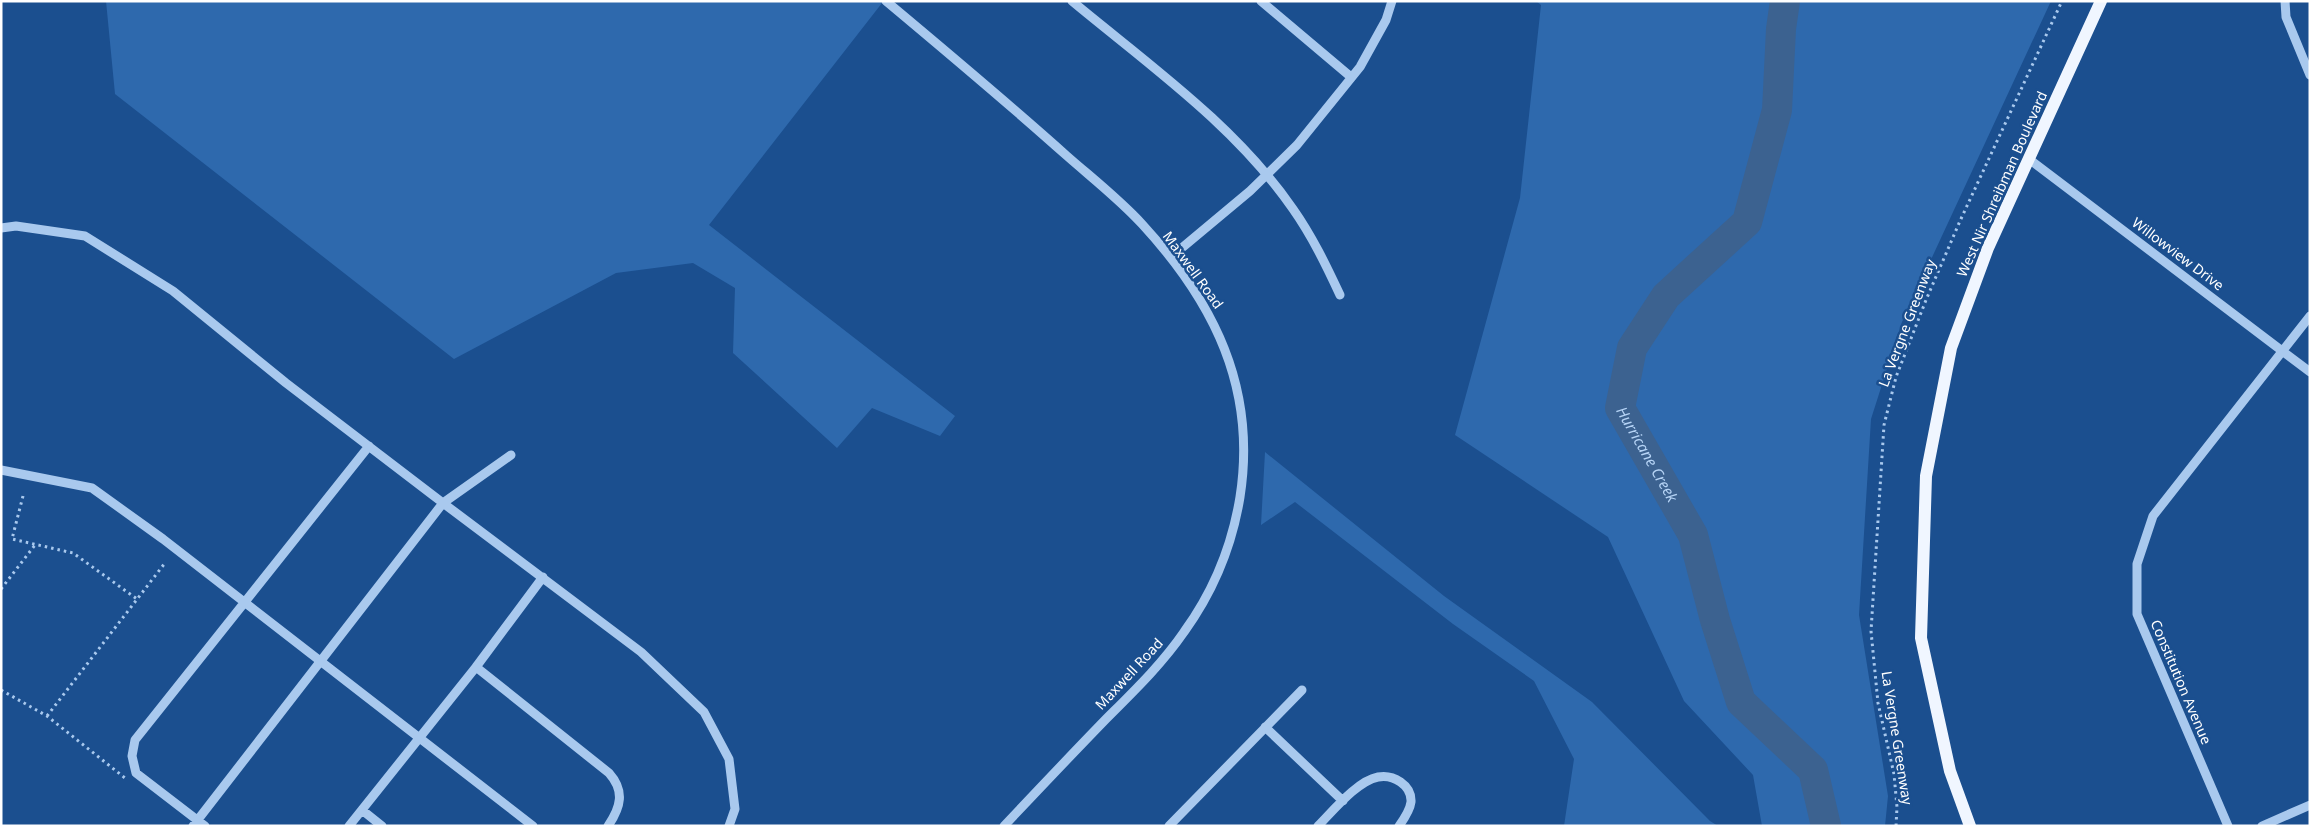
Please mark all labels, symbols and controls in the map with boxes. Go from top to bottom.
street label: West Nir Shreibman Boulevard [1952,88,2051,280]
street label: Willowview Drive [2128,213,2228,295]
street label: Maxwell Road [1159,227,1228,312]
street label: La Vergne Greenway [1873,255,1940,389]
water label: Hurricane Creek [1612,403,1683,506]
street label: Constitution Avenue [2147,617,2216,747]
street label: Maxwell Road [1091,634,1167,714]
street label: La Vergne Greenway [1878,670,1918,807]

